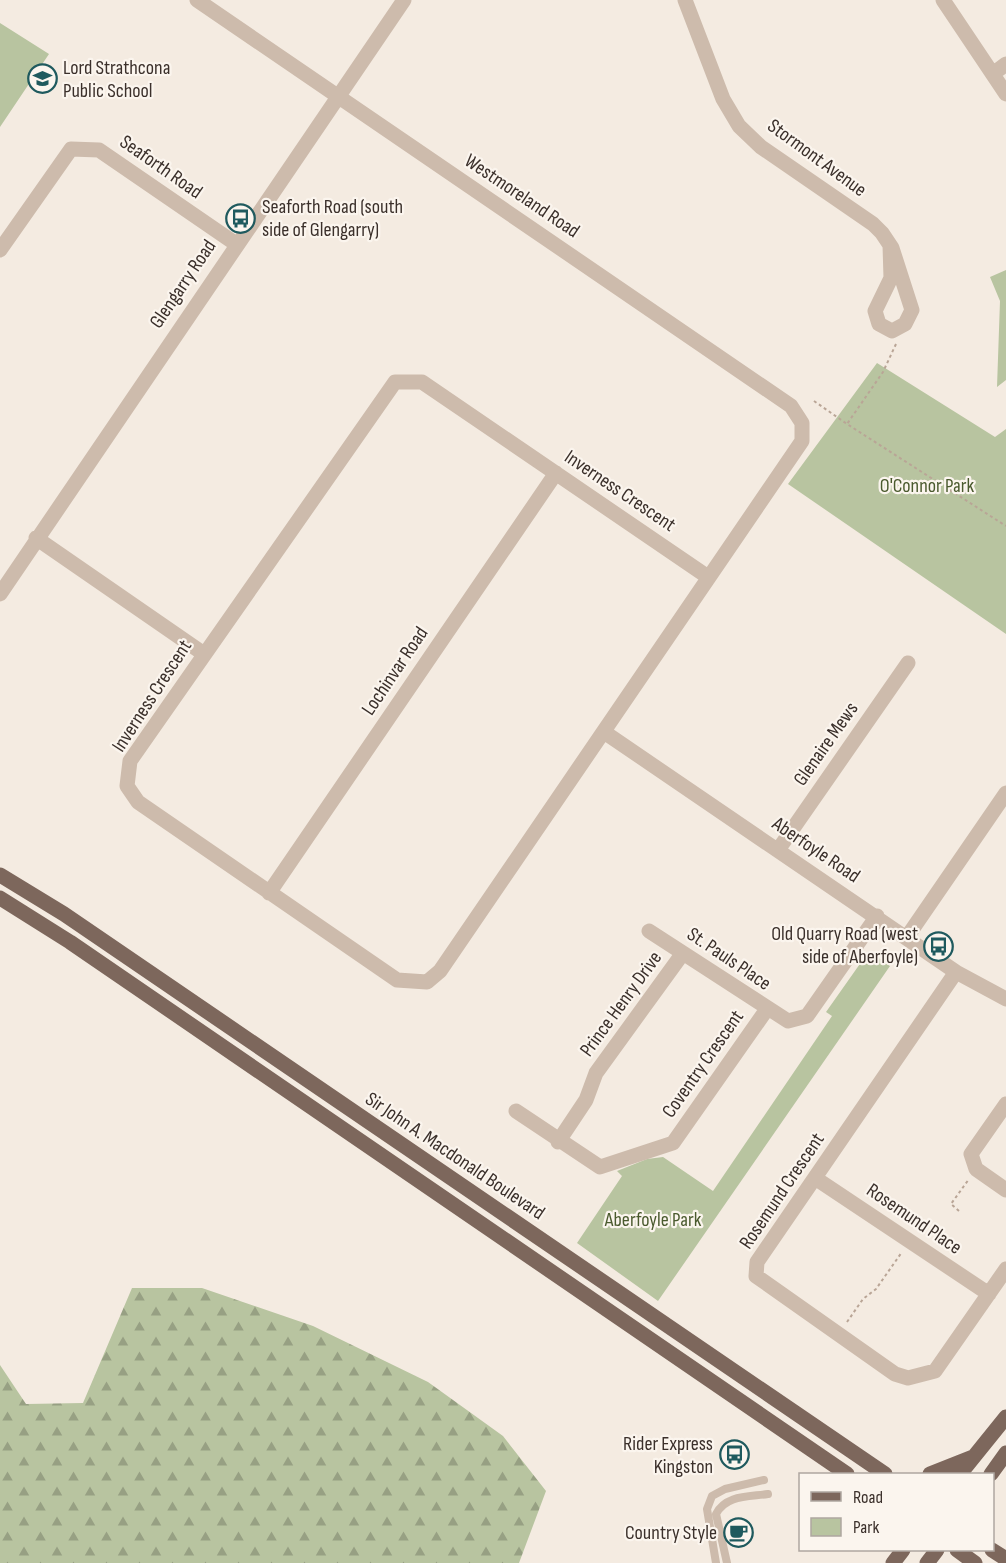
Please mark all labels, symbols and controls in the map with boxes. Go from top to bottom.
place label: Lord Strathcona Public School [63,56,170,103]
school or university icon: Lord Strathcona Public School [26,63,58,95]
street label: Stormont Avenue [763,114,871,202]
street label: Seaforth Road [115,130,207,204]
street label: Westmoreland Road [460,149,584,243]
place label: Seaforth Road (south side of Glengarry) [262,195,403,242]
bus stop icon: Seaforth Road (south side of Glengarry) [225,202,257,234]
street label: Glengarry Road [145,235,221,333]
street label: Inverness Crescent [560,445,680,537]
park label: O'Connor Park [880,474,975,498]
street label: Lochinvar Road [357,622,433,720]
street label: Inverness Crescent [107,635,197,757]
street label: Glenaire Mews [788,698,864,790]
street label: Aberfoyle Road [767,811,864,888]
street label: St. Pauls Place [682,922,776,996]
place label: Old Quarry Road (west side of Aberfoyle) [771,922,918,969]
bus stop icon: Old Quarry Road (west side of Aberfoyle) [923,930,955,962]
street label: Prince Henry Drive [575,947,667,1061]
street label: Coventry Crescent [657,1006,749,1122]
street label: Sir John A. Macdonald Boulevard [361,1087,549,1225]
street label: Rosemund Crescent [734,1128,830,1254]
street label: Rosemund Place [862,1178,966,1260]
park label: Aberfoyle Park [604,1208,702,1232]
place label: Rider Express Kingston [623,1432,713,1479]
bus stop icon: Rider Express Kingston [718,1439,750,1471]
legend [799,1473,994,1551]
text: Road [853,1487,883,1508]
cafe icon: Country Style [722,1517,754,1549]
text: Park [853,1517,879,1538]
place label: Country Style [625,1521,717,1545]

